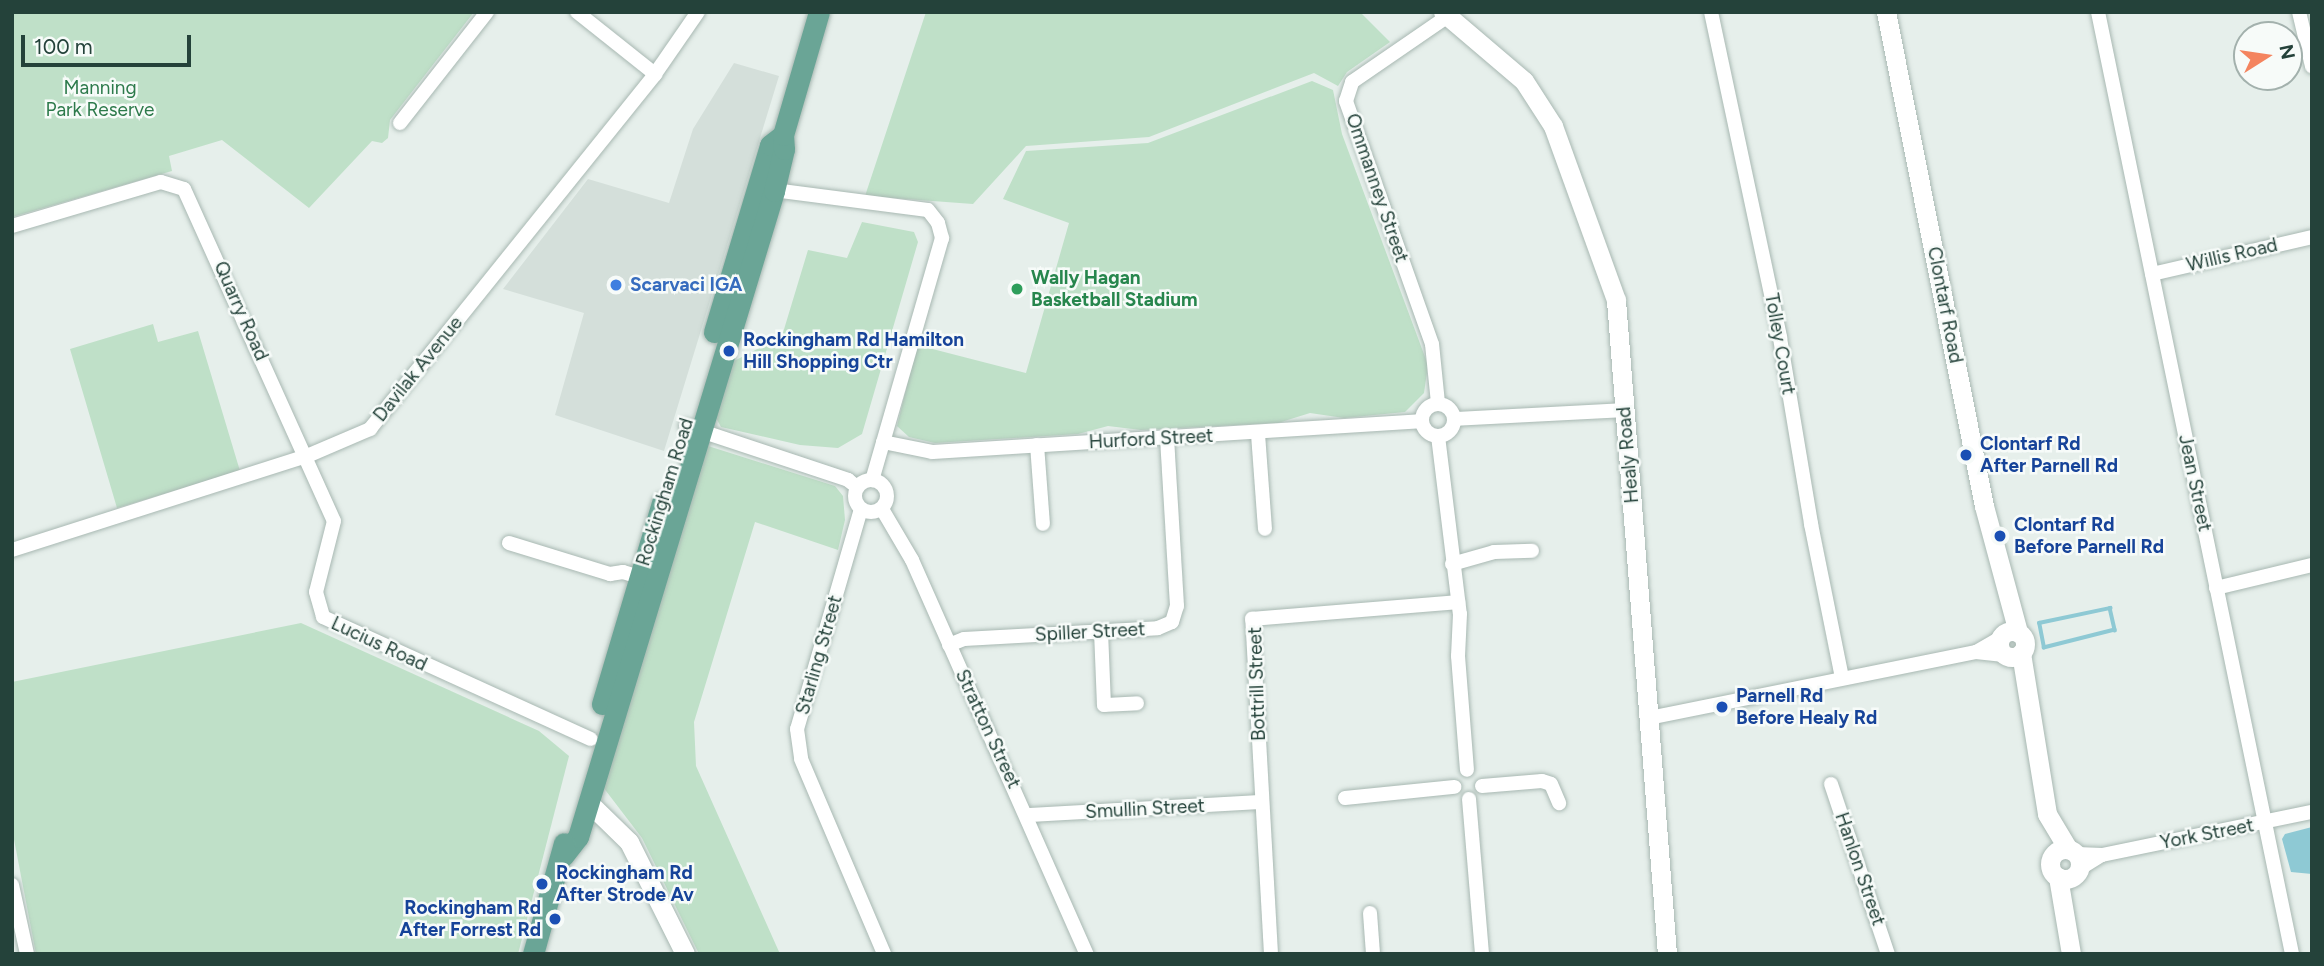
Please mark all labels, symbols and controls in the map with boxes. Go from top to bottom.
scale bar [24,21,194,65]
north arrow [2233,21,2303,91]
text: 100 m [34,34,93,59]
text: N [2274,42,2300,62]
park label: Manning Park Reserve [46,77,154,121]
street label: Ommanney Street [1341,111,1413,265]
street label: Willis Road [2184,233,2280,277]
street label: Clontarf Road [1923,245,1967,365]
street label: Quarry Road [209,258,273,364]
place label: Wally Hagan Basketball Stadium [1031,267,1198,311]
place label: Scarvaci IGA [630,274,742,296]
marker: Scarvaci IGA [608,277,624,293]
marker: Wally Hagan Basketball Stadium [1009,281,1025,297]
street label: Tolley Court [1760,292,1800,396]
street label: Davilak Avenue [369,312,467,426]
place label: Rockingham Rd Hamilton Hill Shopping Ctr [743,329,964,373]
marker: Rockingham Rd Hamilton Hill Shopping Ctr [721,343,737,359]
street label: Healy Road [1612,406,1644,504]
street label: Rockingham Road [632,415,698,569]
street label: Hurford Street [1088,424,1214,454]
place label: Clontarf Rd After Parnell Rd [1980,433,2118,477]
street label: Jean Street [2174,433,2216,533]
marker: Clontarf Rd After Parnell Rd [1958,447,1974,463]
place label: Clontarf Rd Before Parnell Rd [2014,514,2164,558]
marker: Clontarf Rd Before Parnell Rd [1992,528,2008,544]
street label: Starling Street [791,593,847,717]
street label: Lucius Road [327,612,431,676]
street label: Spiller Street [1034,618,1146,646]
street label: Bottrill Street [1244,627,1270,741]
street label: Stratton Street [950,666,1026,792]
place label: Parnell Rd Before Healy Rd [1736,685,1877,729]
marker: Parnell Rd Before Healy Rd [1714,699,1730,715]
street label: Smullin Street [1085,794,1205,824]
street label: Hanlon Street [1830,809,1890,929]
street label: York Street [2158,814,2256,854]
place label: Rockingham Rd After Strode Av [556,862,694,906]
marker: Rockingham Rd After Strode Av [534,876,550,892]
place label: Rockingham Rd After Forrest Rd [399,897,541,941]
marker: Rockingham Rd After Forrest Rd [547,911,563,927]

